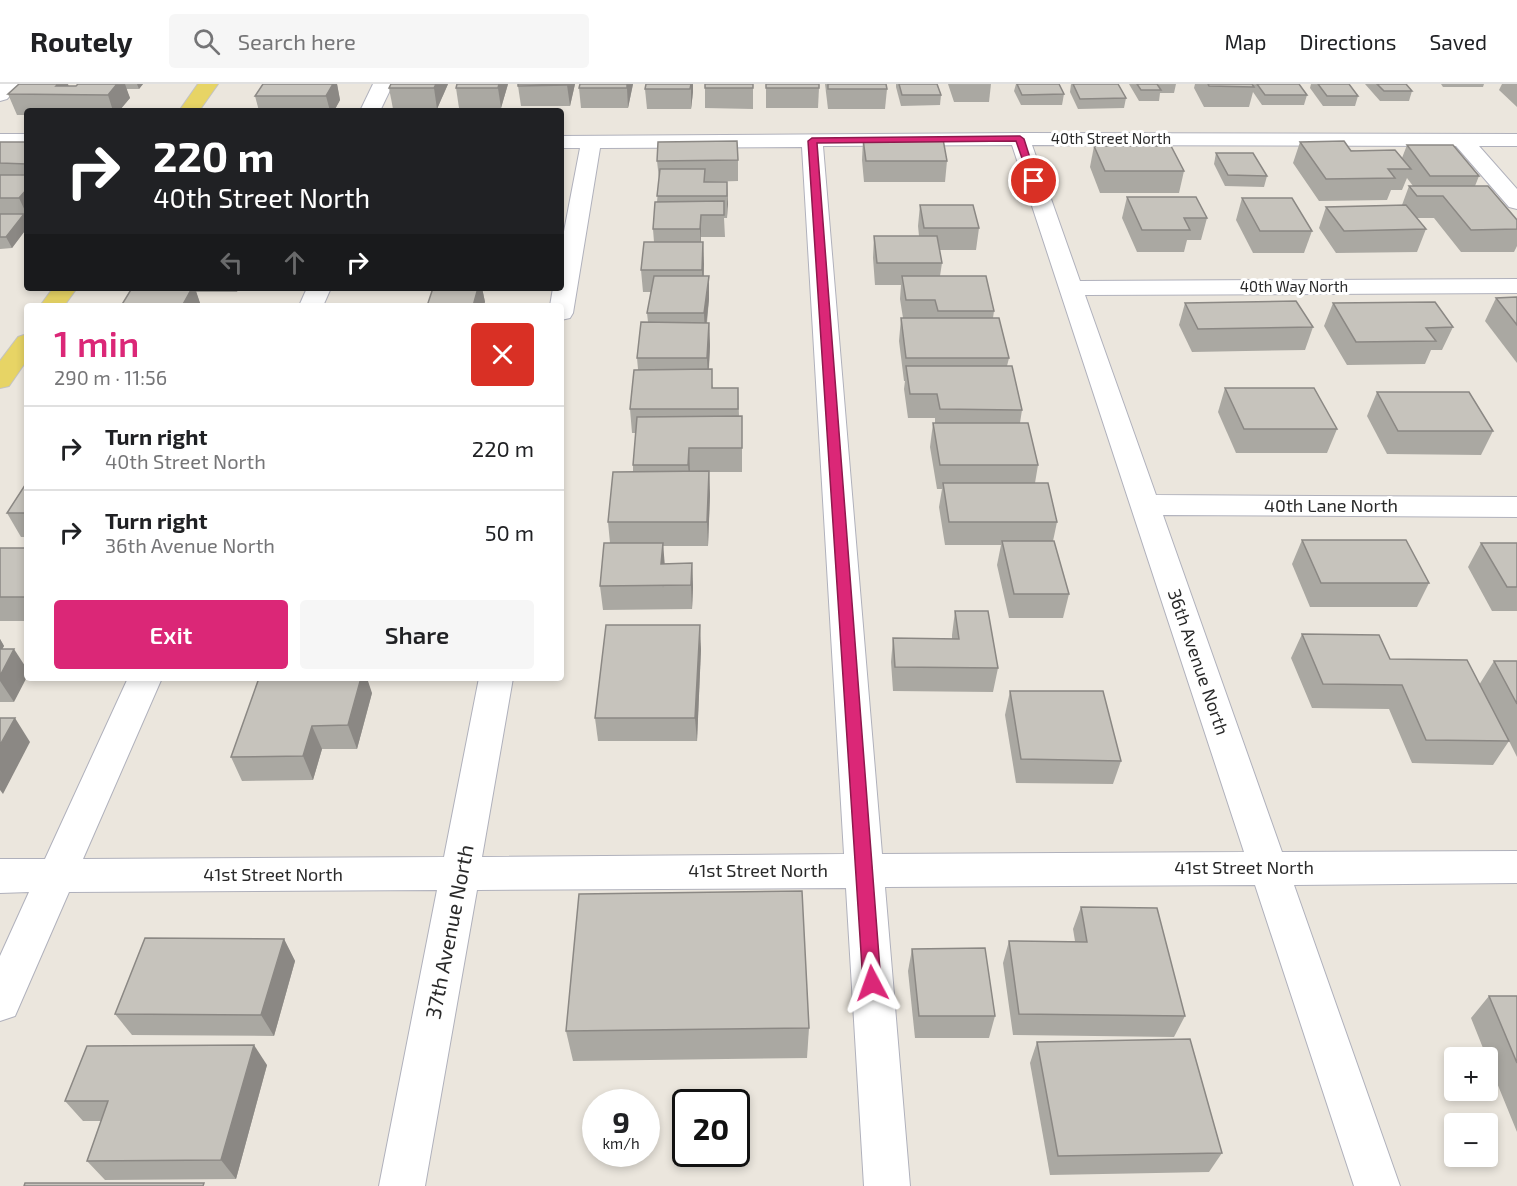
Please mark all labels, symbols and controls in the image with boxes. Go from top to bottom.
search box [169,14,589,68]
text: Routely [30,24,133,58]
icon: search [190,25,223,58]
text: Search here [238,28,356,54]
text: Map [1224,29,1267,54]
text: Directions [1300,29,1396,54]
text: Saved [1429,29,1487,54]
street label: 40th Street North [1051,129,1171,147]
text: 220 m [153,130,274,180]
icon: right [54,132,132,210]
pin [1008,155,1059,206]
icon: arrive [1017,164,1050,197]
text: 40th Street North [153,181,370,213]
icon: left [215,246,248,279]
icon: ahead [278,246,311,279]
icon: right [341,246,374,279]
street label: 40th Way North [1240,277,1348,295]
text: 1 min [54,321,139,364]
button: close [471,323,534,386]
text: 290 m · 11:56 [54,365,167,389]
text: Turn right [105,423,207,449]
icon: right [54,432,87,465]
text: 220 m [472,435,534,461]
text: 40th Street North [105,449,266,473]
street label: 40th Lane North [1264,494,1398,516]
text: Turn right [105,507,207,533]
icon: right [54,516,87,549]
text: 50 m [485,519,534,545]
text: 36th Avenue North [105,533,275,557]
street label: 36th Avenue North [1164,586,1234,738]
button: Exit [54,600,288,669]
button: Share [300,600,534,669]
street label: 37th Avenue North [419,842,478,1021]
street label: 41st Street North [1174,856,1314,878]
street label: 41st Street North [688,859,828,881]
street label: 41st Street North [203,863,343,885]
position arrow [840,951,904,1015]
map controls [1444,1047,1498,1167]
button: + [1444,1047,1498,1101]
speed limit sign: 20 [672,1089,750,1167]
text: 9 [612,1103,630,1139]
button: − [1444,1113,1498,1167]
text: km/h [602,1134,640,1152]

